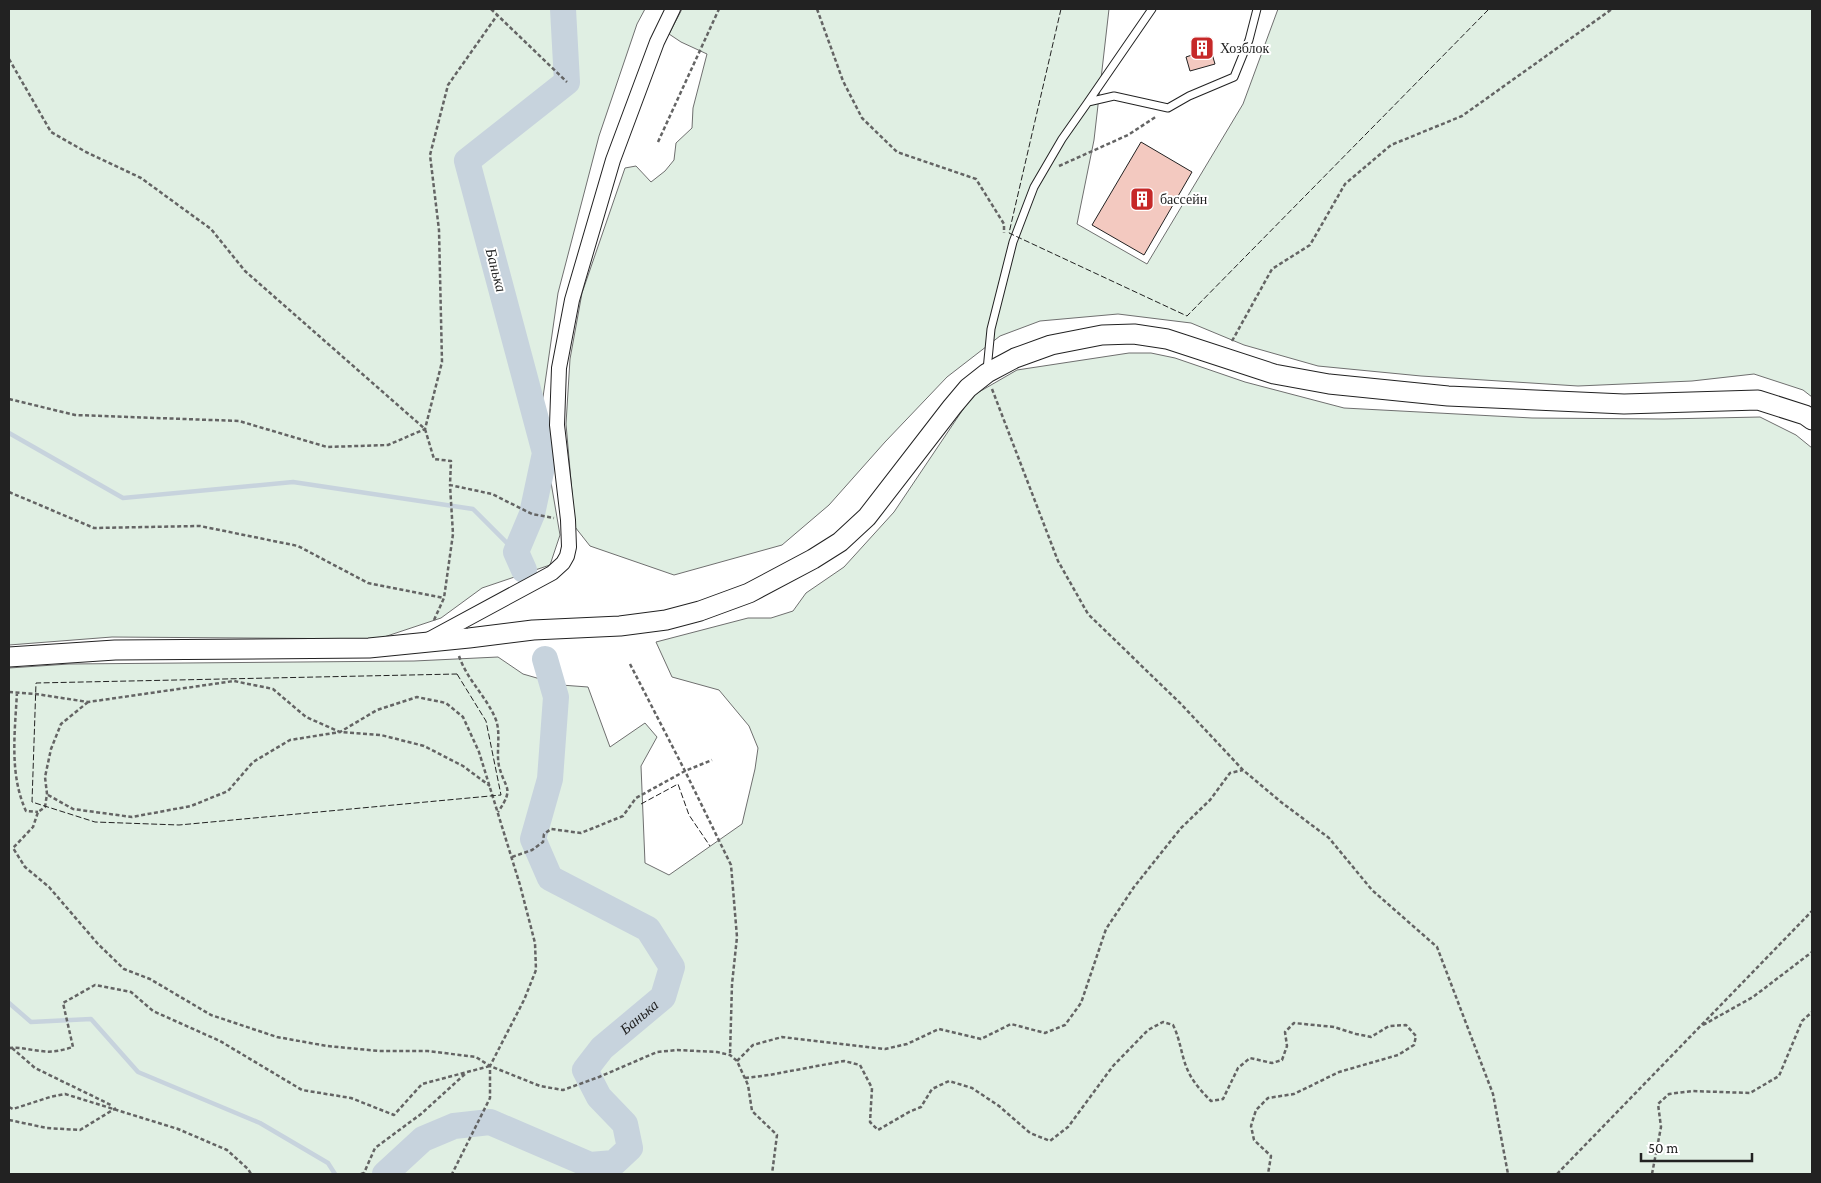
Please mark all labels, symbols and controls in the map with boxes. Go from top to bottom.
building icon: Хозблок [1189,35,1215,61]
place label: Хозблок [1220,40,1270,56]
building icon: бассейн [1129,186,1155,212]
place label: бассейн [1160,191,1208,207]
water label: Банька [482,245,510,294]
water label: Банька [616,996,661,1038]
scale bar [1641,1130,1752,1162]
text: 50 m [1648,1140,1678,1156]

